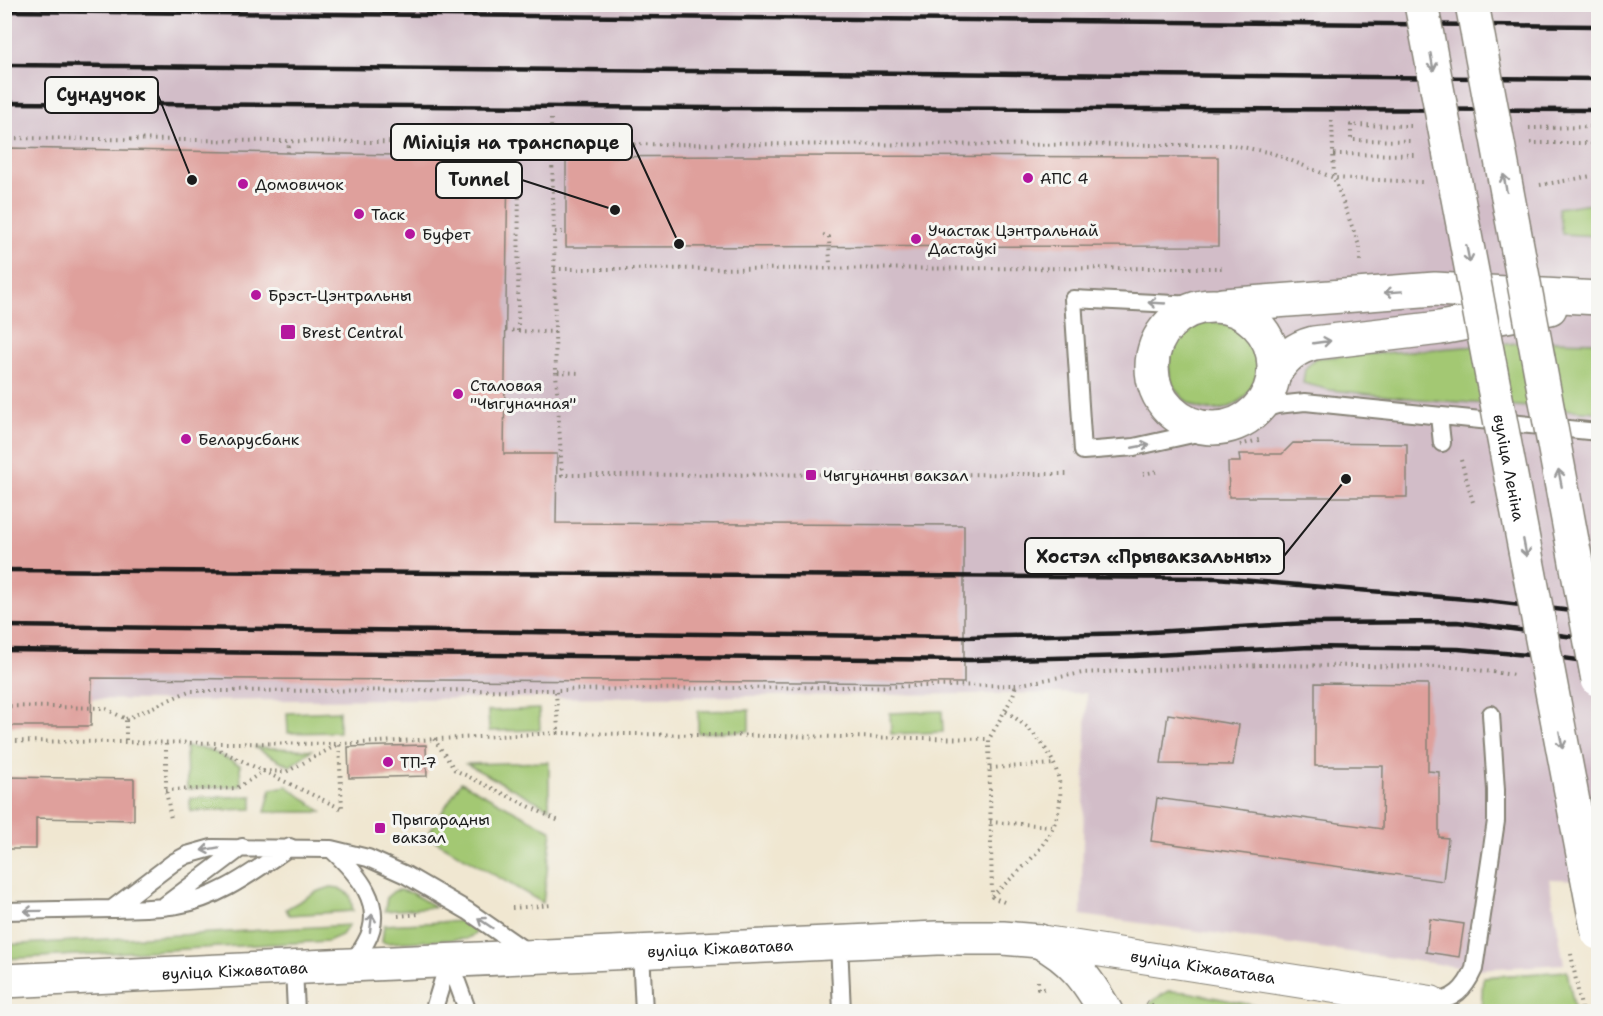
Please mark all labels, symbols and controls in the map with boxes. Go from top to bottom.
one-way arrow [1427,52,1438,71]
callout: Сундучок [45,77,158,113]
text: Сундучок [56,83,146,107]
callout: Міліція на транспарце [391,124,632,160]
text: Міліція на транспарце [403,131,620,155]
callout: Tunnel [436,162,522,198]
text: Tunnel [448,168,510,192]
place label: АПС 4 [1040,168,1089,189]
marker: АПС 4 [1021,171,1035,185]
place label: Домовичок [255,174,344,195]
one-way arrow [1499,174,1510,194]
marker: Домовичок [236,177,250,191]
place label: Таск [371,204,406,225]
marker: Таск [352,207,366,221]
place label: Участак Цэнтральнай Дастаўкі [928,220,1098,259]
place label: Буфет [422,224,472,245]
marker: Буфет [403,227,417,241]
marker: Участак Цэнтральнай Дастаўкі [909,232,923,246]
one-way arrow [1463,243,1474,263]
place label: Брэст-Цэнтральны [268,285,412,306]
one-way arrow [1384,287,1404,298]
marker: Брэст-Цэнтральны [249,288,263,302]
one-way arrow [1147,297,1167,308]
place label: Brest Central [302,322,403,343]
marker: Brest Central [279,323,297,341]
one-way arrow [1311,337,1331,348]
place label: Сталовая "Чыгуначная" [470,375,576,414]
marker: Сталовая "Чыгуначная" [451,387,465,401]
street label: вуліца Леніна [1489,412,1530,523]
place label: Беларусбанк [198,429,300,450]
marker: Беларусбанк [179,432,193,446]
one-way arrow [1131,440,1150,451]
place label: Чыгуначны вакзал [823,465,968,486]
marker: Чыгуначны вакзал [804,468,818,482]
one-way arrow [1554,469,1565,488]
callout: Хостэл «Прывакзальны» [1025,538,1284,574]
one-way arrow [1520,538,1531,558]
text: Хостэл «Прывакзальны» [1036,545,1272,569]
one-way arrow [1556,729,1567,749]
place label: ТП-7 [400,752,437,773]
marker: ТП-7 [381,755,395,769]
place label: Прыгарадны вакзал [392,809,490,848]
marker: Прыгарадны вакзал [373,821,387,835]
one-way arrow [200,844,220,855]
one-way arrow [24,905,44,916]
one-way arrow [366,913,377,933]
one-way arrow [477,917,493,929]
street label: вуліца Кіжаватава [647,934,794,962]
street label: вуліца Кіжаватава [1129,945,1277,988]
street label: вуліца Кіжаватава [161,957,308,984]

